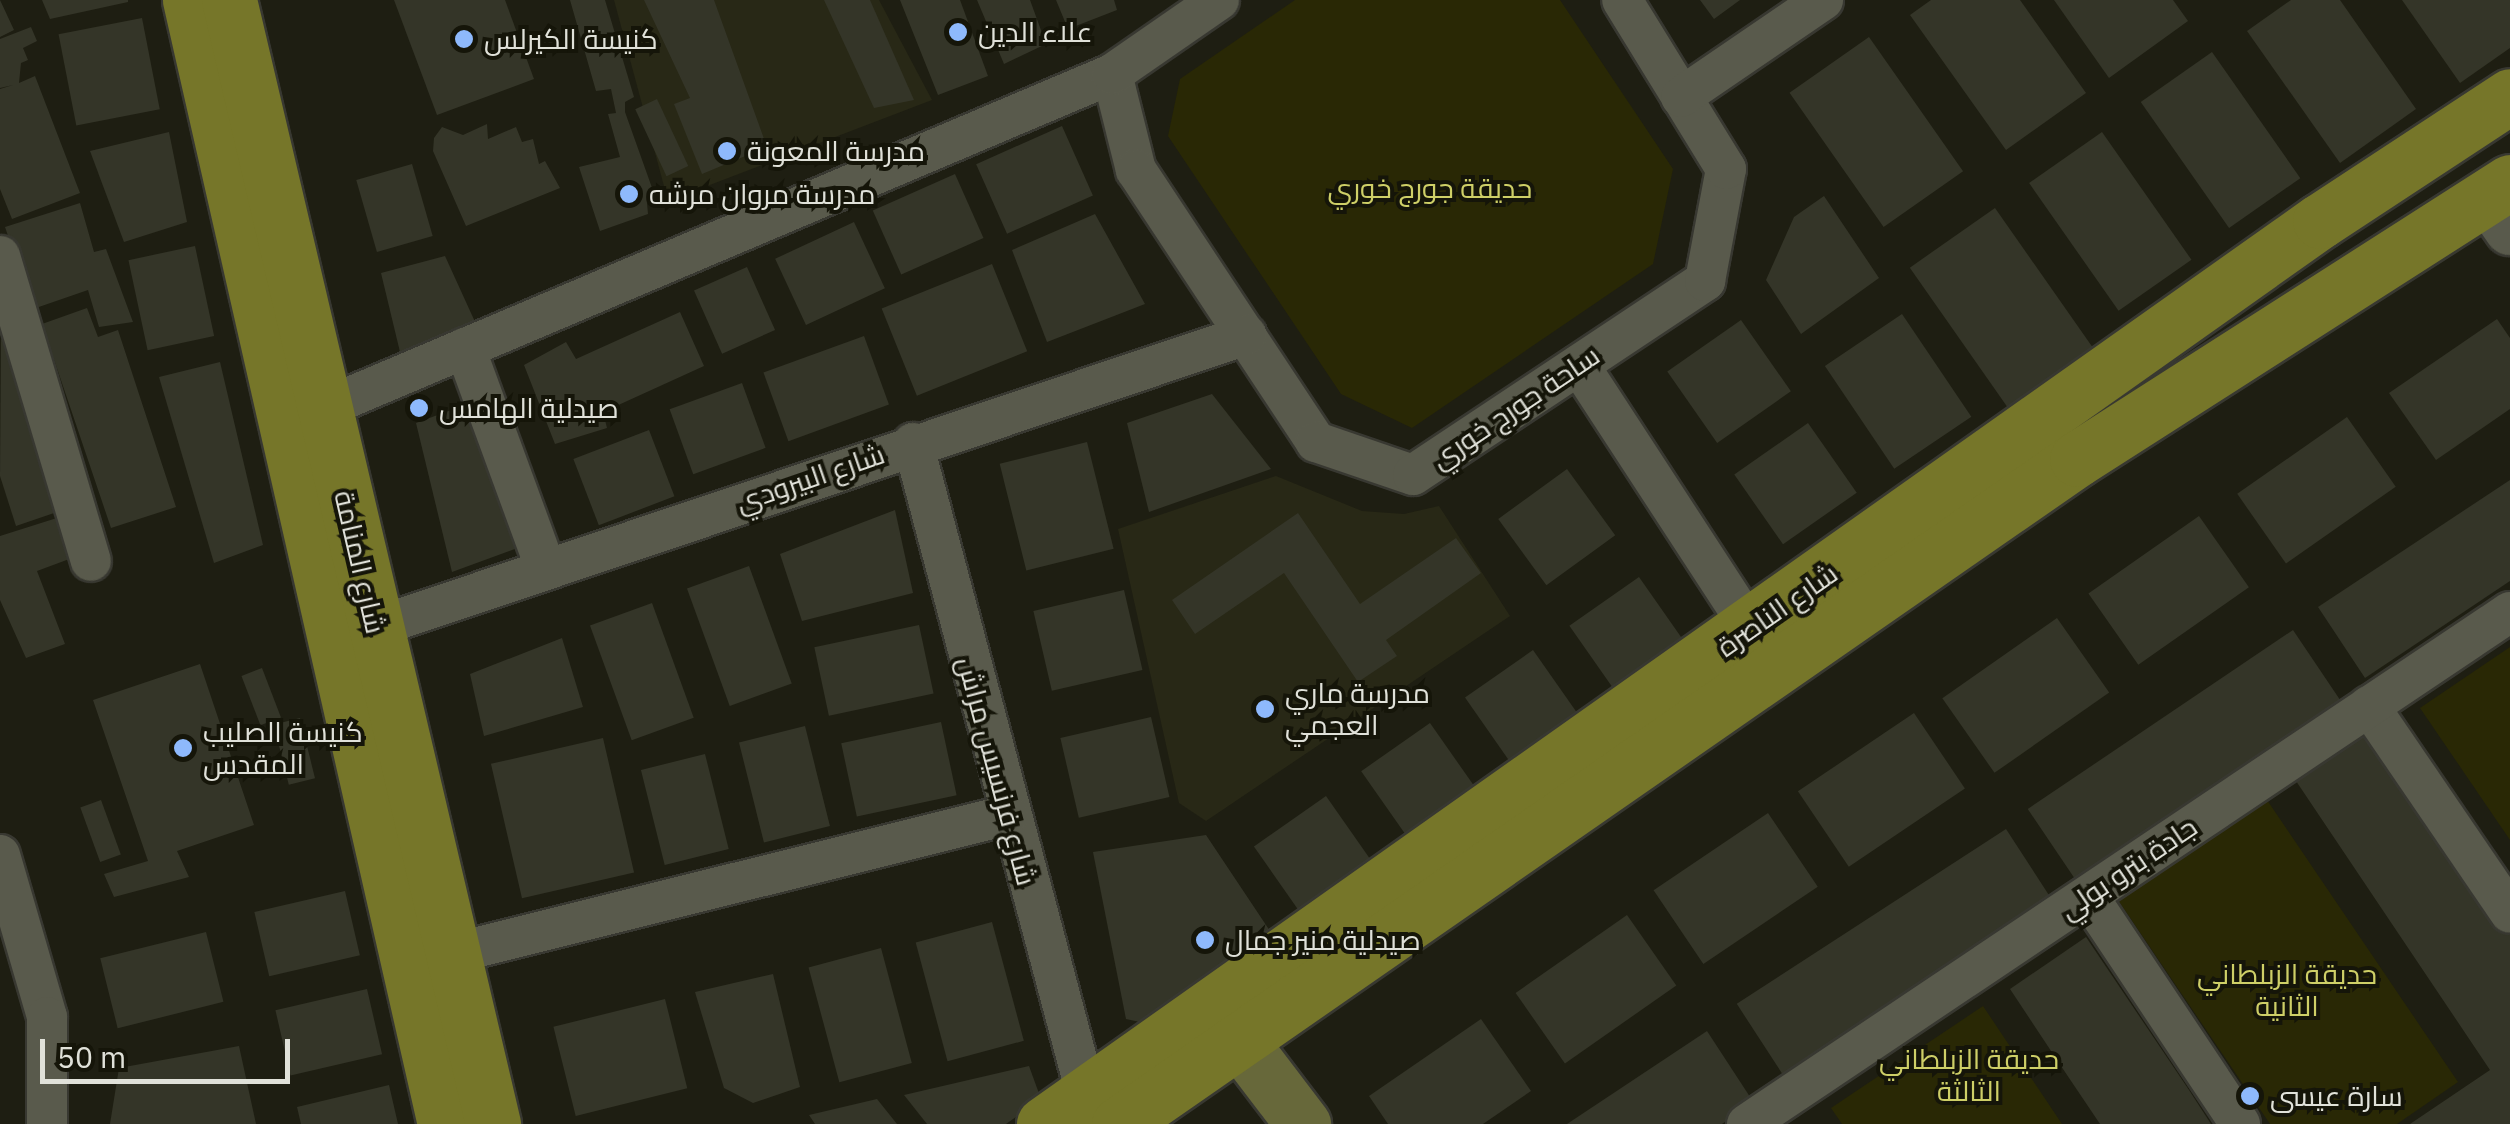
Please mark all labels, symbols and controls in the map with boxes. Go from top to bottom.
place label: علاء الدين [978,15,1092,49]
marker: علاء الدين [947,21,969,43]
place label: كنيسة الكيرلس [484,22,658,56]
marker: كنيسة الكيرلس [453,28,475,50]
place label: مدرسة المعونة [747,134,925,168]
marker: مدرسة المعونة [716,140,738,162]
park label: حديقة جورج خوري [1328,171,1532,205]
place label: مدرسة مروان مرشه [649,177,875,211]
marker: مدرسة مروان مرشه [618,183,640,205]
street label: ساحة جورج خوري [1424,338,1606,476]
place label: صيدلية الهامس [439,391,619,425]
marker: صيدلية الهامس [408,397,430,419]
street label: شارع البيرودي [731,437,889,519]
street label: شارع المنامة [327,487,393,637]
street label: شارع الناصرة [1710,556,1844,664]
street label: شارع فرنسيس مراش [950,653,1044,889]
place label: مدرسة ماري العجمي [1285,676,1430,742]
marker: مدرسة ماري العجمي [1254,698,1276,720]
place label: كنيسة الصليب المقدس [203,715,363,781]
marker: كنيسة الصليب المقدس [172,737,194,759]
street label: جادة بترو بولي [2053,810,2203,926]
place label: صيدلية منير جمال [1225,923,1421,957]
marker: صيدلية منير جمال [1194,929,1216,951]
park label: حديقة الزبلطاني الثانية [2197,957,2377,1023]
scale bar [45,1019,295,1081]
text: 50 m [57,1037,126,1076]
park label: حديقة الزبلطاني الثالثة [1879,1042,2059,1108]
place label: سارة عيسى [2270,1079,2403,1113]
marker: سارة عيسى [2239,1085,2261,1107]

